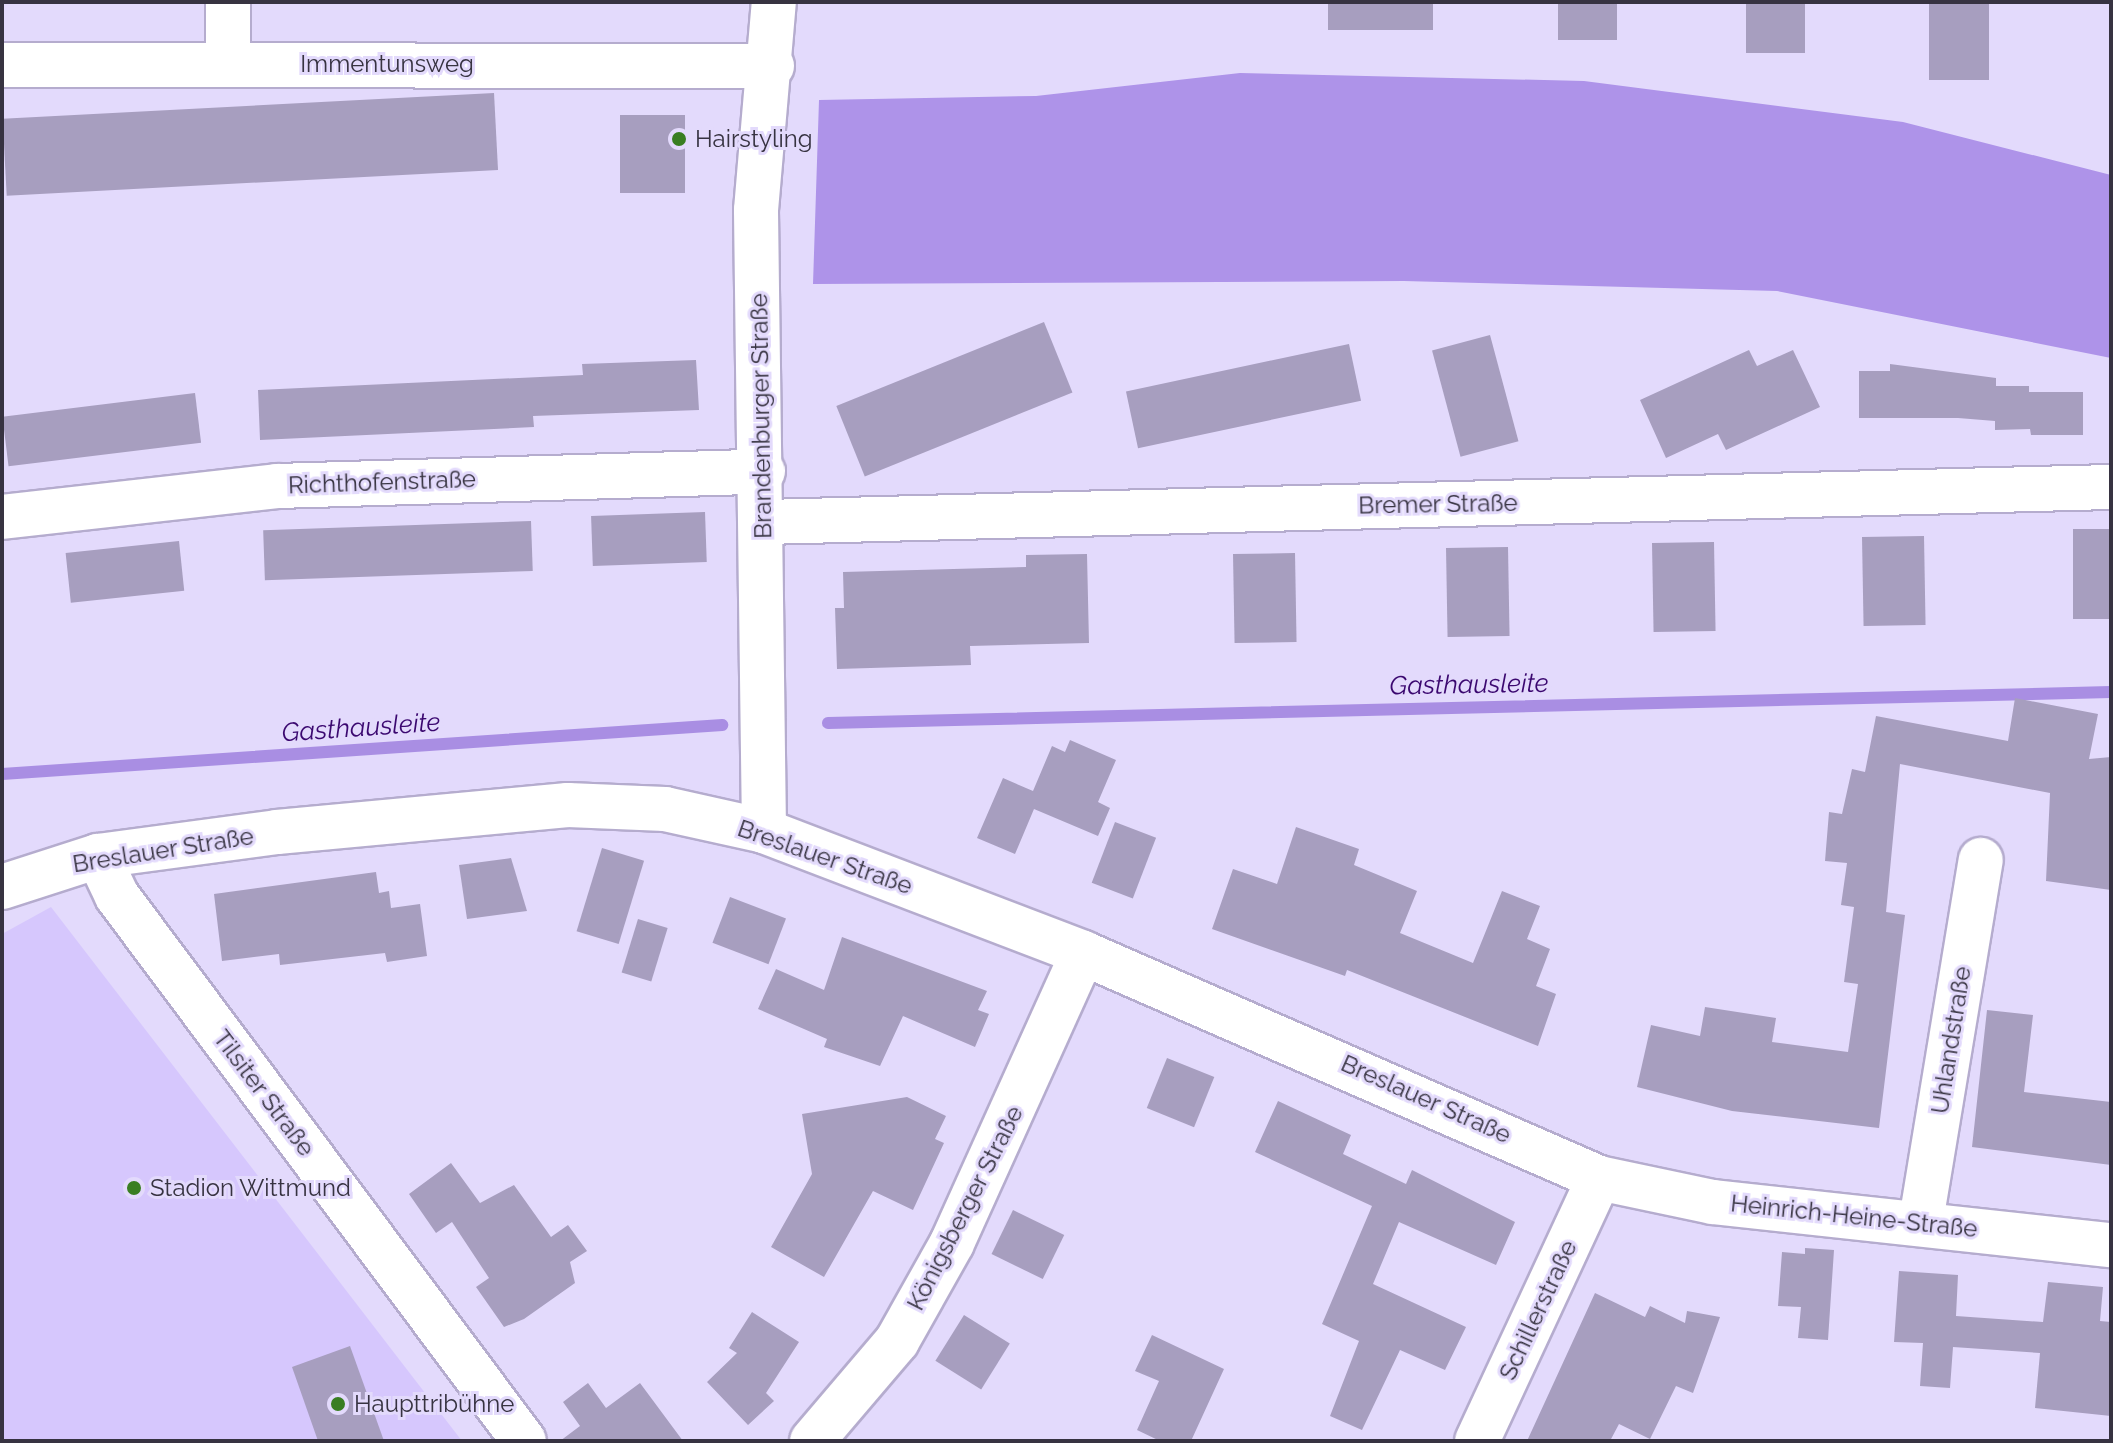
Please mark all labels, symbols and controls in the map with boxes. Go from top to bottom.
street label: Immentunsweg [300,50,474,78]
place label: Hairstyling [695,125,813,153]
marker: Hairstyling [670,130,688,148]
street label: Brandenburger Straße [744,293,778,539]
street label: Richthofenstraße [288,464,476,500]
street label: Bremer Straße [1358,488,1518,520]
water label: Gasthausleite [1389,668,1549,702]
water label: Gasthausleite [281,707,441,749]
street label: Breslauer Straße [734,814,916,900]
street label: Breslauer Straße [70,821,256,879]
street label: Uhlandstraße [1925,964,1977,1116]
street label: Tilsiter Straße [207,1024,321,1162]
street label: Breslauer Straße [1336,1049,1516,1149]
street label: Königsberger Straße [901,1101,1029,1315]
place label: Stadion Wittmund [150,1174,352,1202]
marker: Stadion Wittmund [125,1179,143,1197]
street label: Heinrich-Heine-Straße [1729,1189,1979,1243]
street label: Schillerstraße [1493,1236,1583,1384]
place label: Haupttribühne [354,1390,514,1418]
marker: Haupttribühne [329,1395,347,1413]

